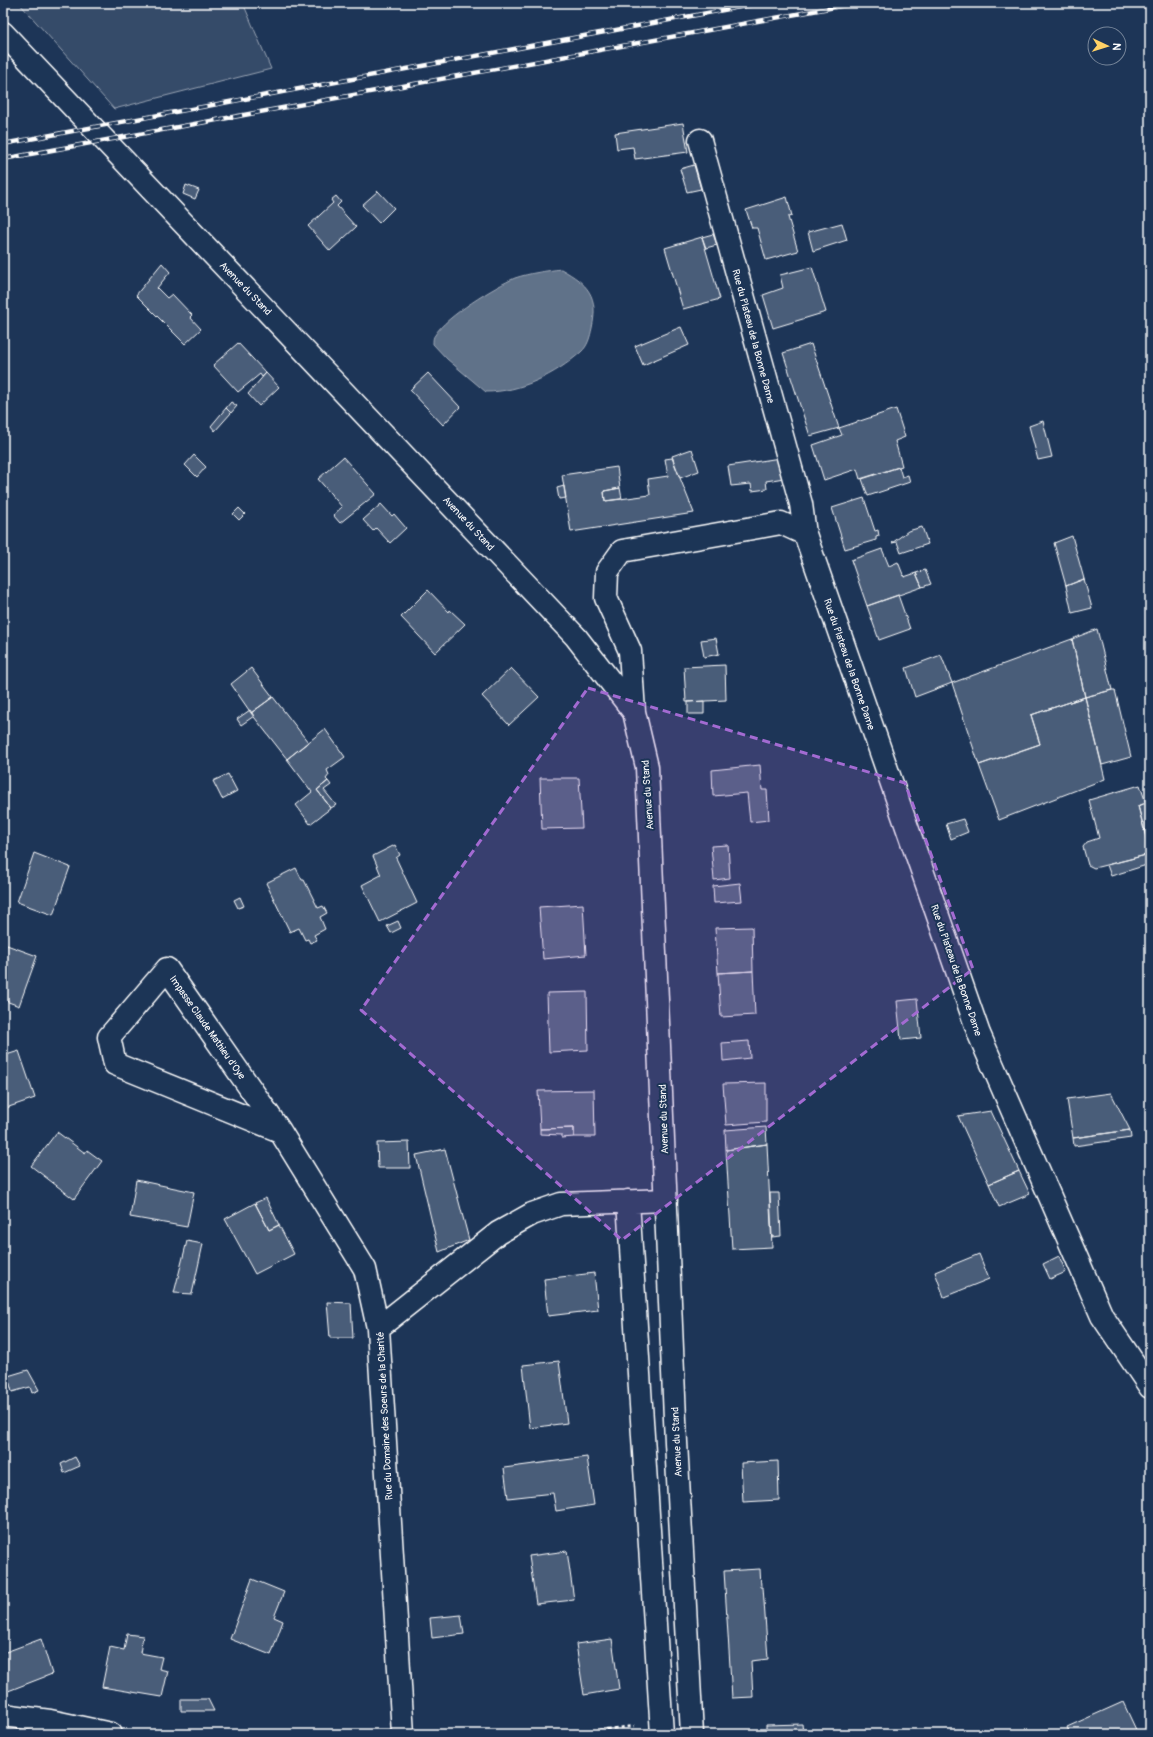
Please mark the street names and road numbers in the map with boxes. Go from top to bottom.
street label: Avenue du Stand [217,259,274,318]
street label: Rue du Plateau de la Bonne Dame [729,268,777,405]
street label: Avenue du Stand [440,494,497,553]
street label: Rue du Plateau de la Bonne Dame [821,597,877,732]
street label: Avenue du Stand [640,760,656,830]
street label: Rue du Plateau de la Bonne Dame [928,903,984,1038]
street label: Impasse Claude Mathieu d'Oye [167,973,248,1082]
street label: Avenue du Stand [657,1084,671,1154]
street label: Rue du Domaine des Soeurs de la Charité [375,1331,395,1501]
street label: Avenue du Stand [669,1407,685,1477]

